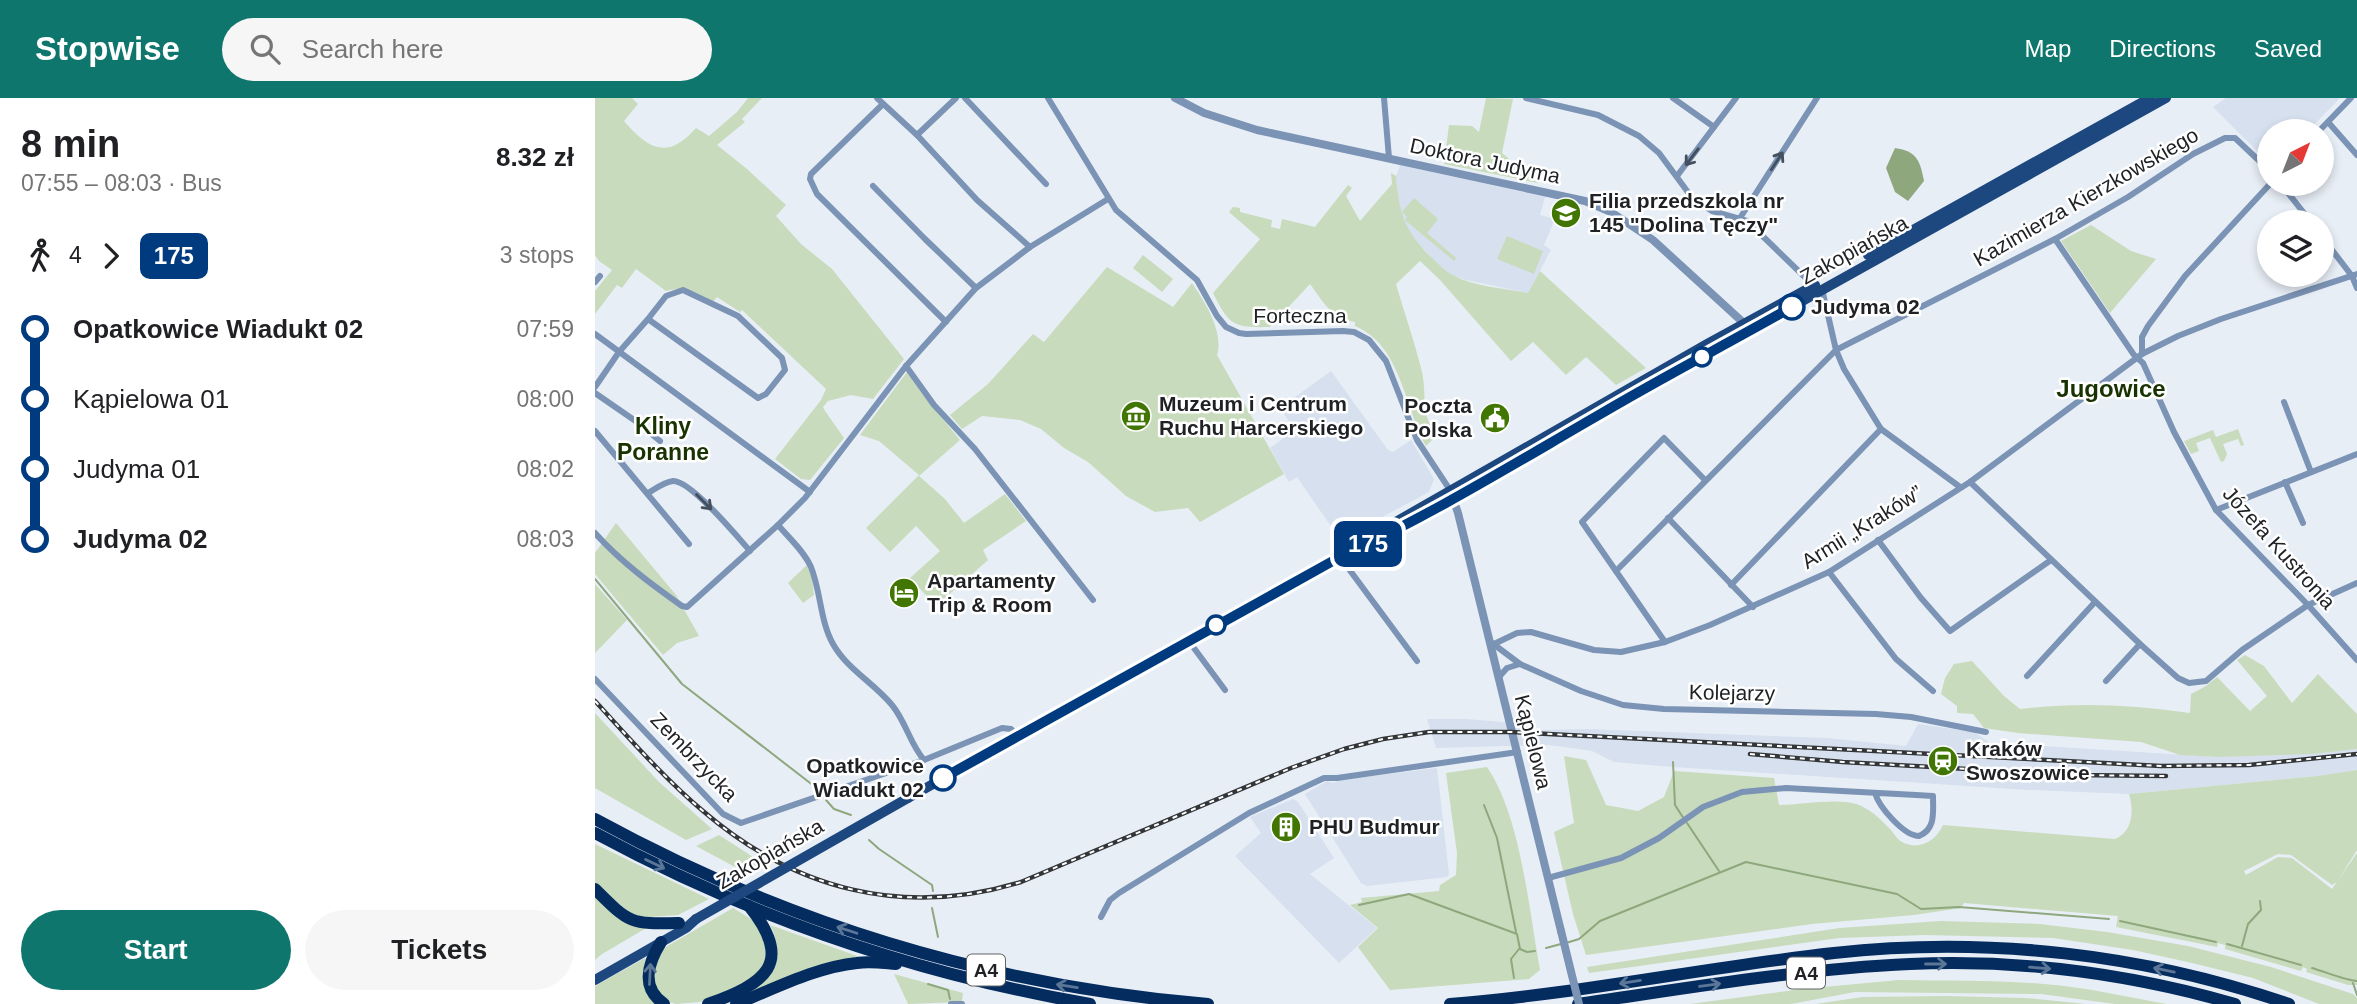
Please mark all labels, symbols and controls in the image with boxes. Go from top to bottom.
search box [222,18,712,81]
text: Stopwise [35,30,180,67]
icon: search [246,30,284,68]
text: Search here [302,34,444,64]
text: Map [2025,35,2071,62]
text: Directions [2109,35,2216,62]
text: Saved [2254,35,2322,62]
north arrow [2257,119,2335,196]
map controls [2257,119,2334,287]
text: 8 min [21,123,120,165]
street label: Kazimierza Kierzkowskiego [1969,123,2202,270]
street label: Doktora Judyma [1408,133,1563,188]
text: 8.32 zł [496,142,574,172]
one-way arrow [1684,147,1699,165]
one-way arrow [1770,152,1785,171]
text: 07:55 – 08:03 · Bus [21,170,222,196]
place label: Filia przedszkola nr 145 "Dolina Tęczy" [1589,189,1784,236]
school or university icon: Filia przedszkola nr 145 "Dolina Tęczy" [1549,196,1583,230]
street label: Zakopiańska [1796,210,1912,288]
button: layers [2257,210,2334,287]
icon: walk [21,237,59,275]
icon: forward [92,237,130,275]
text: 4 [69,242,82,268]
text: 175 [154,242,194,269]
text: 3 stops [500,242,574,268]
marker: Judyma 02 [1779,294,1805,320]
place label: Judyma 02 [1811,295,1920,318]
street label: Forteczna [1253,304,1347,327]
text: Opatkowice Wiadukt 02 [73,314,363,344]
text: 07:59 [516,316,574,342]
unlabelled marker [1692,347,1712,367]
district label: Jugowice [2056,375,2166,402]
text: Kąpielowa 01 [73,384,229,414]
text: 08:00 [516,386,574,412]
place label: Muzeum i Centrum Ruchu Harcerskiego [1159,392,1363,439]
place label: Poczta Polska [1404,394,1472,441]
museum icon: Muzeum i Centrum Ruchu Harcerskiego [1119,399,1153,433]
public building icon: Poczta Polska [1478,401,1512,435]
district label: Kliny Poranne [617,413,709,465]
text: Judyma 01 [73,454,200,484]
text: 08:02 [516,456,574,482]
street label: Armii „Kraków” [1797,480,1926,573]
street label: Józefa Kustronia [2218,482,2340,614]
one-way arrow [695,493,712,510]
line badge: 175 [1328,521,1408,567]
text: Judyma 02 [73,524,207,554]
text: 08:03 [516,526,574,552]
text: 175 [1348,530,1388,557]
place label: Apartamenty Trip & Room [927,569,1056,616]
hotel icon: Apartamenty Trip & Room [887,576,921,610]
unlabelled marker [1206,615,1226,635]
street label: Kolejarzy [1689,680,1776,705]
street label: Kąpielowa [1511,692,1556,792]
street label: Zembrzycka [646,708,743,806]
place label: Kraków Swoszowice [1966,737,2090,784]
station icon: Kraków Swoszowice [1926,744,1960,778]
place label: Opatkowice Wiadukt 02 [806,754,924,801]
marker: Opatkowice Wiadukt 02 [930,765,956,791]
building icon: PHU Budmur [1269,810,1303,844]
street label: Zakopiańska [712,814,827,893]
place label: PHU Budmur [1309,815,1440,838]
one-way arrow [645,858,665,872]
button: Start [21,910,291,990]
button: Tickets [305,910,574,990]
one-way arrow [836,923,858,935]
road number: A4 [967,954,1005,986]
one-way arrow [1924,957,1947,971]
road number: A4 [1787,958,1825,988]
one-way arrow [2028,962,2050,975]
one-way arrow [2153,962,2176,976]
one-way arrow [644,963,657,986]
one-way arrow [1619,976,1642,989]
one-way arrow [1056,979,1079,992]
one-way arrow [1698,979,1721,992]

